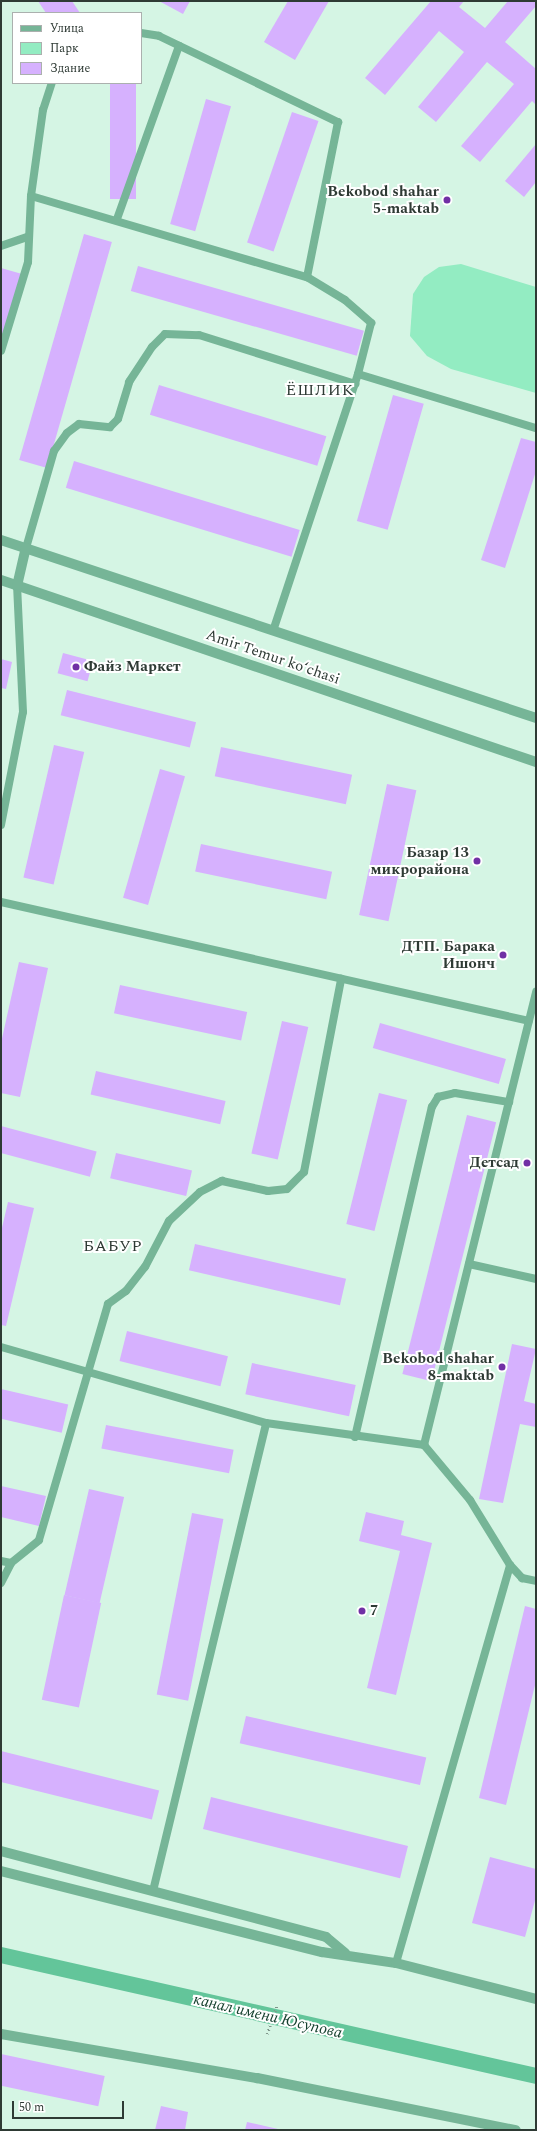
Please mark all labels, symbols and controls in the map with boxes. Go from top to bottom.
legend [12,12,142,84]
text: Улица [50,19,84,38]
text: Парк [50,39,79,58]
text: Здание [50,59,90,78]
place label: Bekobod shahar 5-maktab [327,182,439,217]
marker: Bekobod shahar 5-maktab [442,195,452,205]
district label: ЁШЛИК [286,380,354,400]
street label: Amir Temur koʻchasi [204,626,342,688]
place label: Файз Маркет [84,658,181,676]
marker: Файз Маркет [71,662,81,672]
place label: Базар 13 микрорайона [371,843,469,878]
marker: Базар 13 микрорайона [472,856,482,866]
place label: ДТП. Барака Ишонч [402,937,495,972]
marker: ДТП. Барака Ишонч [498,950,508,960]
place label: Детсад [470,1154,519,1172]
marker: Детсад [522,1158,532,1168]
district label: БАБУР [83,1236,143,1256]
place label: Bekobod shahar 8-maktab [382,1349,494,1384]
marker: Bekobod shahar 8-maktab [497,1362,507,1372]
place label: 7 [370,1602,378,1620]
marker: 7 [357,1606,367,1616]
water label: канал имени Юсупова [192,1990,344,2042]
scale bar [14,2093,126,2119]
text: 50 m [19,2098,44,2117]

